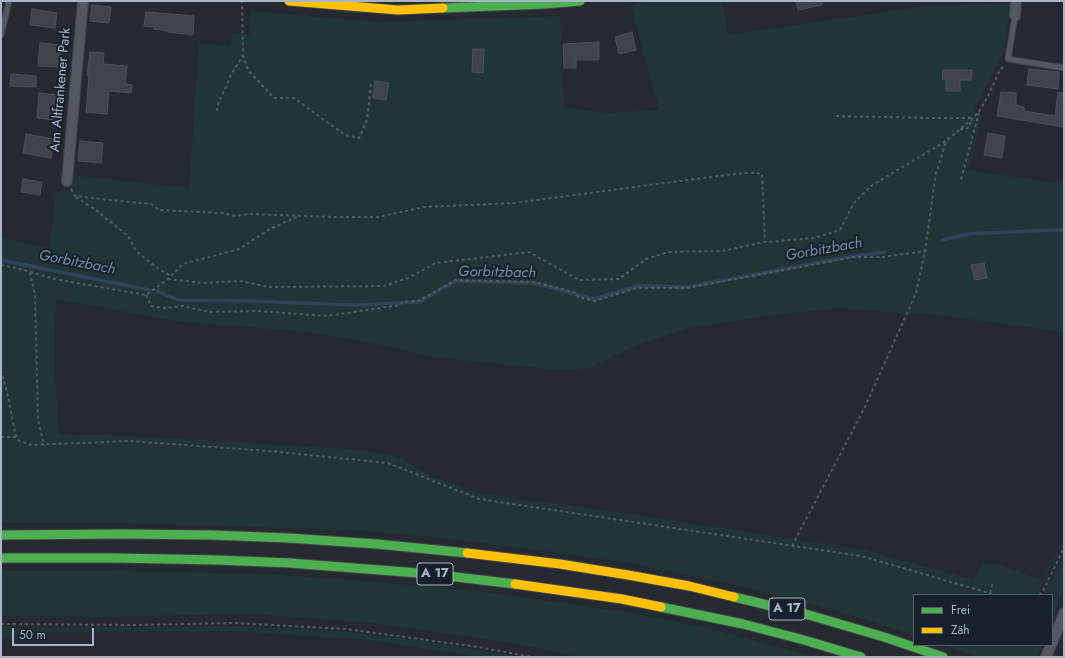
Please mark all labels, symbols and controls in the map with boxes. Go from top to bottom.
street label: Am Altfrankener Park [47,27,75,153]
water label: Gorbitzbach [784,234,864,266]
water label: Gorbitzbach [37,247,117,279]
water label: Gorbitzbach [458,263,536,283]
road number: A 17 [417,563,453,585]
legend [913,594,1053,646]
road number: A 17 [769,598,805,620]
text: Frei [951,601,970,619]
scale bar [14,620,96,646]
text: Zäh [951,621,970,639]
text: 50 m [19,626,46,644]

